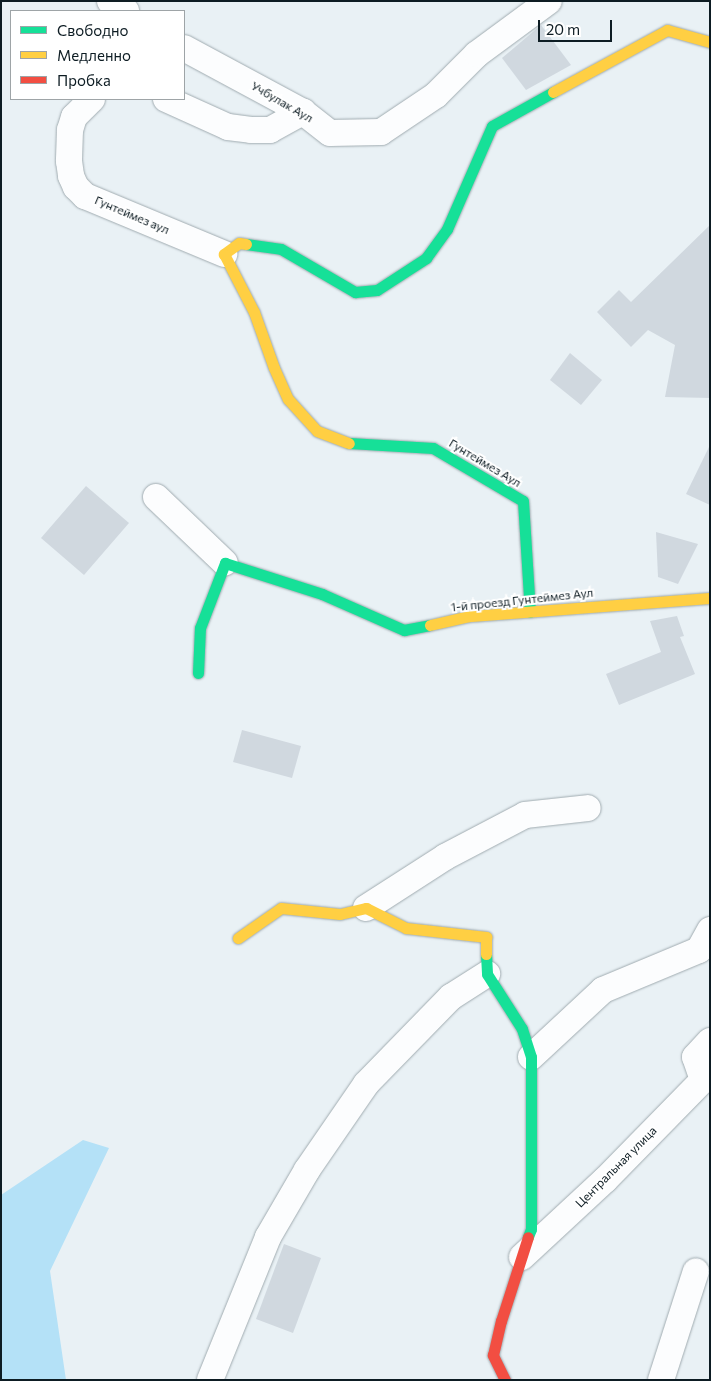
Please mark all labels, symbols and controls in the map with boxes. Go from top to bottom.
legend [10,10,185,100]
scale bar [541,10,615,42]
text: 20 m [546,20,580,38]
text: Свободно [57,21,128,39]
text: Медленно [57,46,131,64]
text: Пробка [57,71,111,89]
street label: Учбулак Аул [248,78,316,126]
street label: Гунтеймез аул [93,193,171,237]
street label: Гунтеймез Аул [446,436,524,490]
street label: 1-й проезд Гунтеймез Аул [450,585,594,615]
street label: Центральная улица [572,1123,660,1211]

